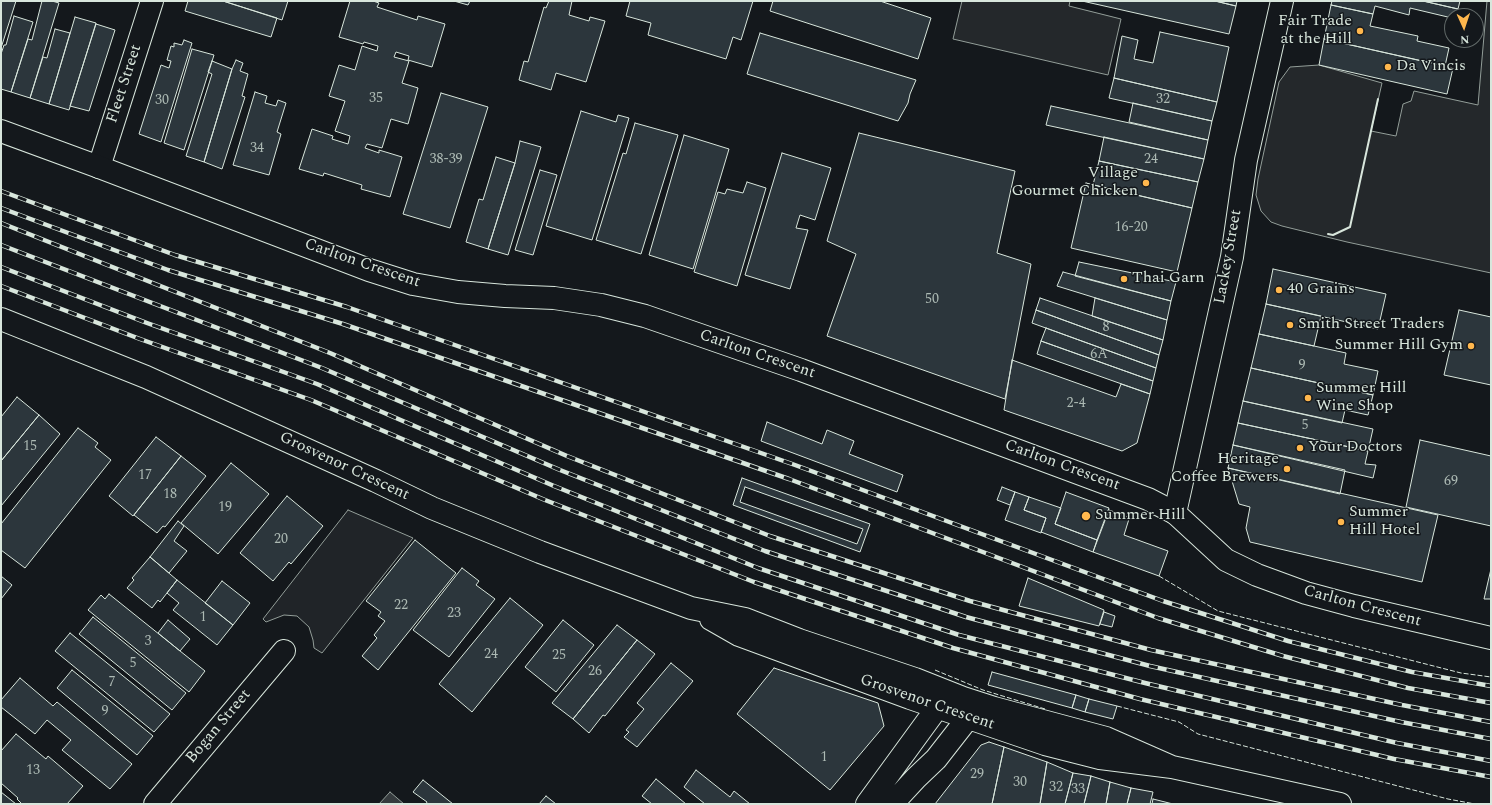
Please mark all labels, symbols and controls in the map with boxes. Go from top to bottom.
north arrow [1444,8,1484,48]
place label: Fair Trade at the Hill [1278,12,1352,50]
marker: Fair Trade at the Hill [1355,26,1365,36]
text: N [1460,31,1470,48]
street label: Fleet Street [103,42,147,126]
place label: Da Vincis [1396,57,1466,77]
marker: Da Vincis [1383,62,1393,72]
house number: 35 [369,91,383,107]
house number: 32 [1156,92,1170,108]
house number: 30 [155,93,169,109]
house number: 34 [250,141,264,157]
house number: 38-39 [429,152,463,168]
house number: 24 [1144,152,1158,168]
place label: Village Gourmet Chicken [1011,164,1138,202]
marker: Village Gourmet Chicken [1141,178,1151,188]
street label: Lackey Street [1211,208,1247,306]
house number: 16-20 [1114,220,1148,236]
street label: Carlton Crescent [302,235,422,293]
place label: Thai Garn [1132,269,1205,289]
marker: Thai Garn [1119,274,1129,284]
place label: 40 Grains [1287,280,1355,300]
marker: 40 Grains [1274,285,1284,295]
house number: 50 [925,292,939,308]
place label: Smith Street Traders [1298,315,1445,335]
house number: 8 [1103,320,1109,336]
marker: Smith Street Traders [1285,320,1295,330]
street label: Carlton Crescent [697,326,817,384]
place label: Summer Hill Gym [1335,336,1463,356]
marker: Summer Hill Gym [1466,341,1476,351]
house number: 6A [1090,347,1108,363]
house number: 9 [1299,358,1305,374]
place label: Summer Hill Wine Shop [1316,379,1406,417]
marker: Summer Hill Wine Shop [1303,393,1313,403]
house number: 2-4 [1066,396,1086,412]
house number: 5 [1302,418,1308,434]
street label: Grosvenor Crescent [276,429,412,505]
street label: Carlton Crescent [1002,436,1122,496]
place label: Your Doctors [1308,438,1403,458]
house number: 15 [23,439,37,455]
marker: Your Doctors [1295,443,1305,453]
place label: Heritage Coffee Brewers [1171,450,1279,488]
marker: Heritage Coffee Brewers [1282,464,1292,474]
house number: 17 [138,468,152,484]
house number: 69 [1444,474,1458,490]
house number: 18 [163,487,177,503]
house number: 19 [218,500,232,516]
place label: Summer Hill Hotel [1349,503,1420,541]
place label: Summer Hill [1095,506,1185,526]
marker: Summer Hill [1080,510,1092,522]
marker: Summer Hill Hotel [1336,517,1346,527]
house number: 20 [274,532,288,548]
street label: Carlton Crescent [1301,582,1423,632]
house number: 22 [394,598,408,614]
house number: 23 [447,606,461,622]
house number: 1 [200,610,206,626]
house number: 3 [145,634,151,650]
house number: 24 [484,647,498,663]
house number: 25 [552,648,566,664]
house number: 5 [130,656,136,672]
house number: 26 [588,664,602,680]
street label: Grosvenor Crescent [857,671,997,735]
house number: 7 [109,675,115,691]
street label: Bogan Street [182,686,256,768]
house number: 9 [102,704,108,720]
house number: 1 [821,750,827,766]
house number: 13 [26,763,40,779]
house number: 29 [970,767,984,783]
house number: 30 [1013,775,1027,791]
house number: 32 [1049,780,1063,796]
house number: 33 [1071,782,1085,798]

